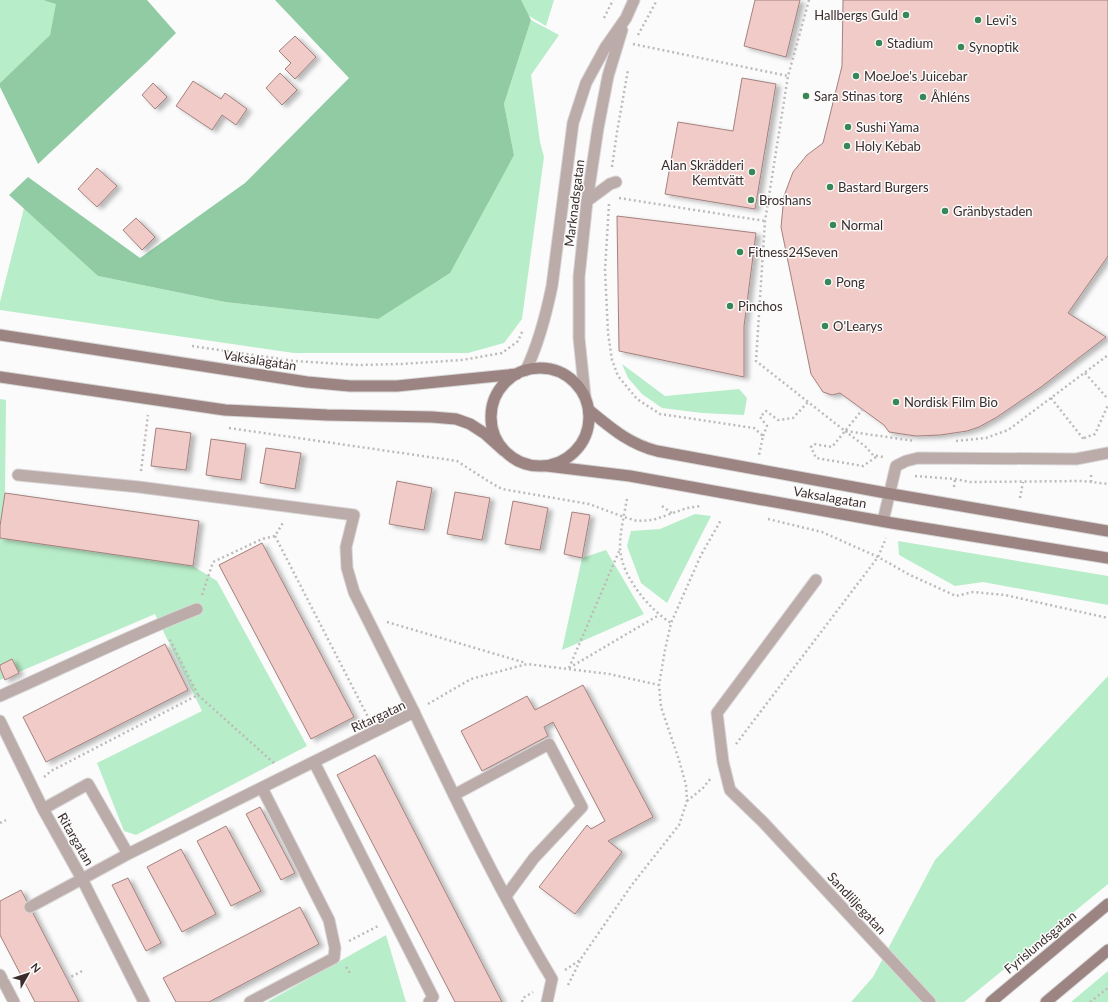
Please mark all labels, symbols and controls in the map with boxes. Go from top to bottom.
place label: Hallbergs Guld [814,7,898,23]
marker: Hallbergs Guld [901,10,911,20]
place label: Levi's [986,12,1017,28]
marker: Levi's [973,15,983,25]
place label: Stadium [887,35,933,51]
marker: Stadium [874,38,884,48]
place label: Synoptik [969,39,1019,55]
marker: Synoptik [956,42,966,52]
place label: MoeJoe's Juicebar [864,68,968,84]
marker: MoeJoe's Juicebar [851,71,861,81]
place label: Sara Stinas torg [814,88,903,104]
place label: Åhléns [931,89,970,105]
marker: Sara Stinas torg [801,91,811,101]
marker: Åhléns [918,92,928,102]
place label: Sushi Yama [856,119,919,135]
marker: Sushi Yama [843,122,853,132]
place label: Holy Kebab [855,138,921,154]
marker: Holy Kebab [842,141,852,151]
place label: Alan Skrädderi Kemtvätt [661,157,744,188]
street label: Marknadsgatan [561,158,587,248]
marker: Alan Skrädderi Kemtvätt [747,167,757,177]
place label: Bastard Burgers [838,179,929,195]
marker: Bastard Burgers [825,182,835,192]
place label: Broshans [759,192,812,208]
marker: Broshans [746,195,756,205]
place label: Gränbystaden [953,203,1033,219]
marker: Gränbystaden [940,206,950,216]
place label: Normal [841,217,883,233]
marker: Normal [828,220,838,230]
place label: Fitness24Seven [748,244,838,260]
marker: Fitness24Seven [735,247,745,257]
place label: Pong [836,274,865,290]
marker: Pong [823,277,833,287]
place label: Pinchos [738,298,783,314]
marker: Pinchos [725,301,735,311]
place label: O'Learys [833,318,883,334]
marker: O'Learys [820,321,830,331]
street label: Vaksalagatan [222,346,298,374]
place label: Nordisk Film Bio [904,394,998,410]
marker: Nordisk Film Bio [891,397,901,407]
street label: Vaksalagatan [792,483,868,511]
street label: Ritargatan [348,696,408,736]
street label: Ritargatan [54,810,98,868]
street label: Sandliljegatan [824,869,890,937]
street label: Fyrislundsgatan [1001,907,1079,977]
north arrow [8,954,48,994]
text: N [28,960,44,975]

